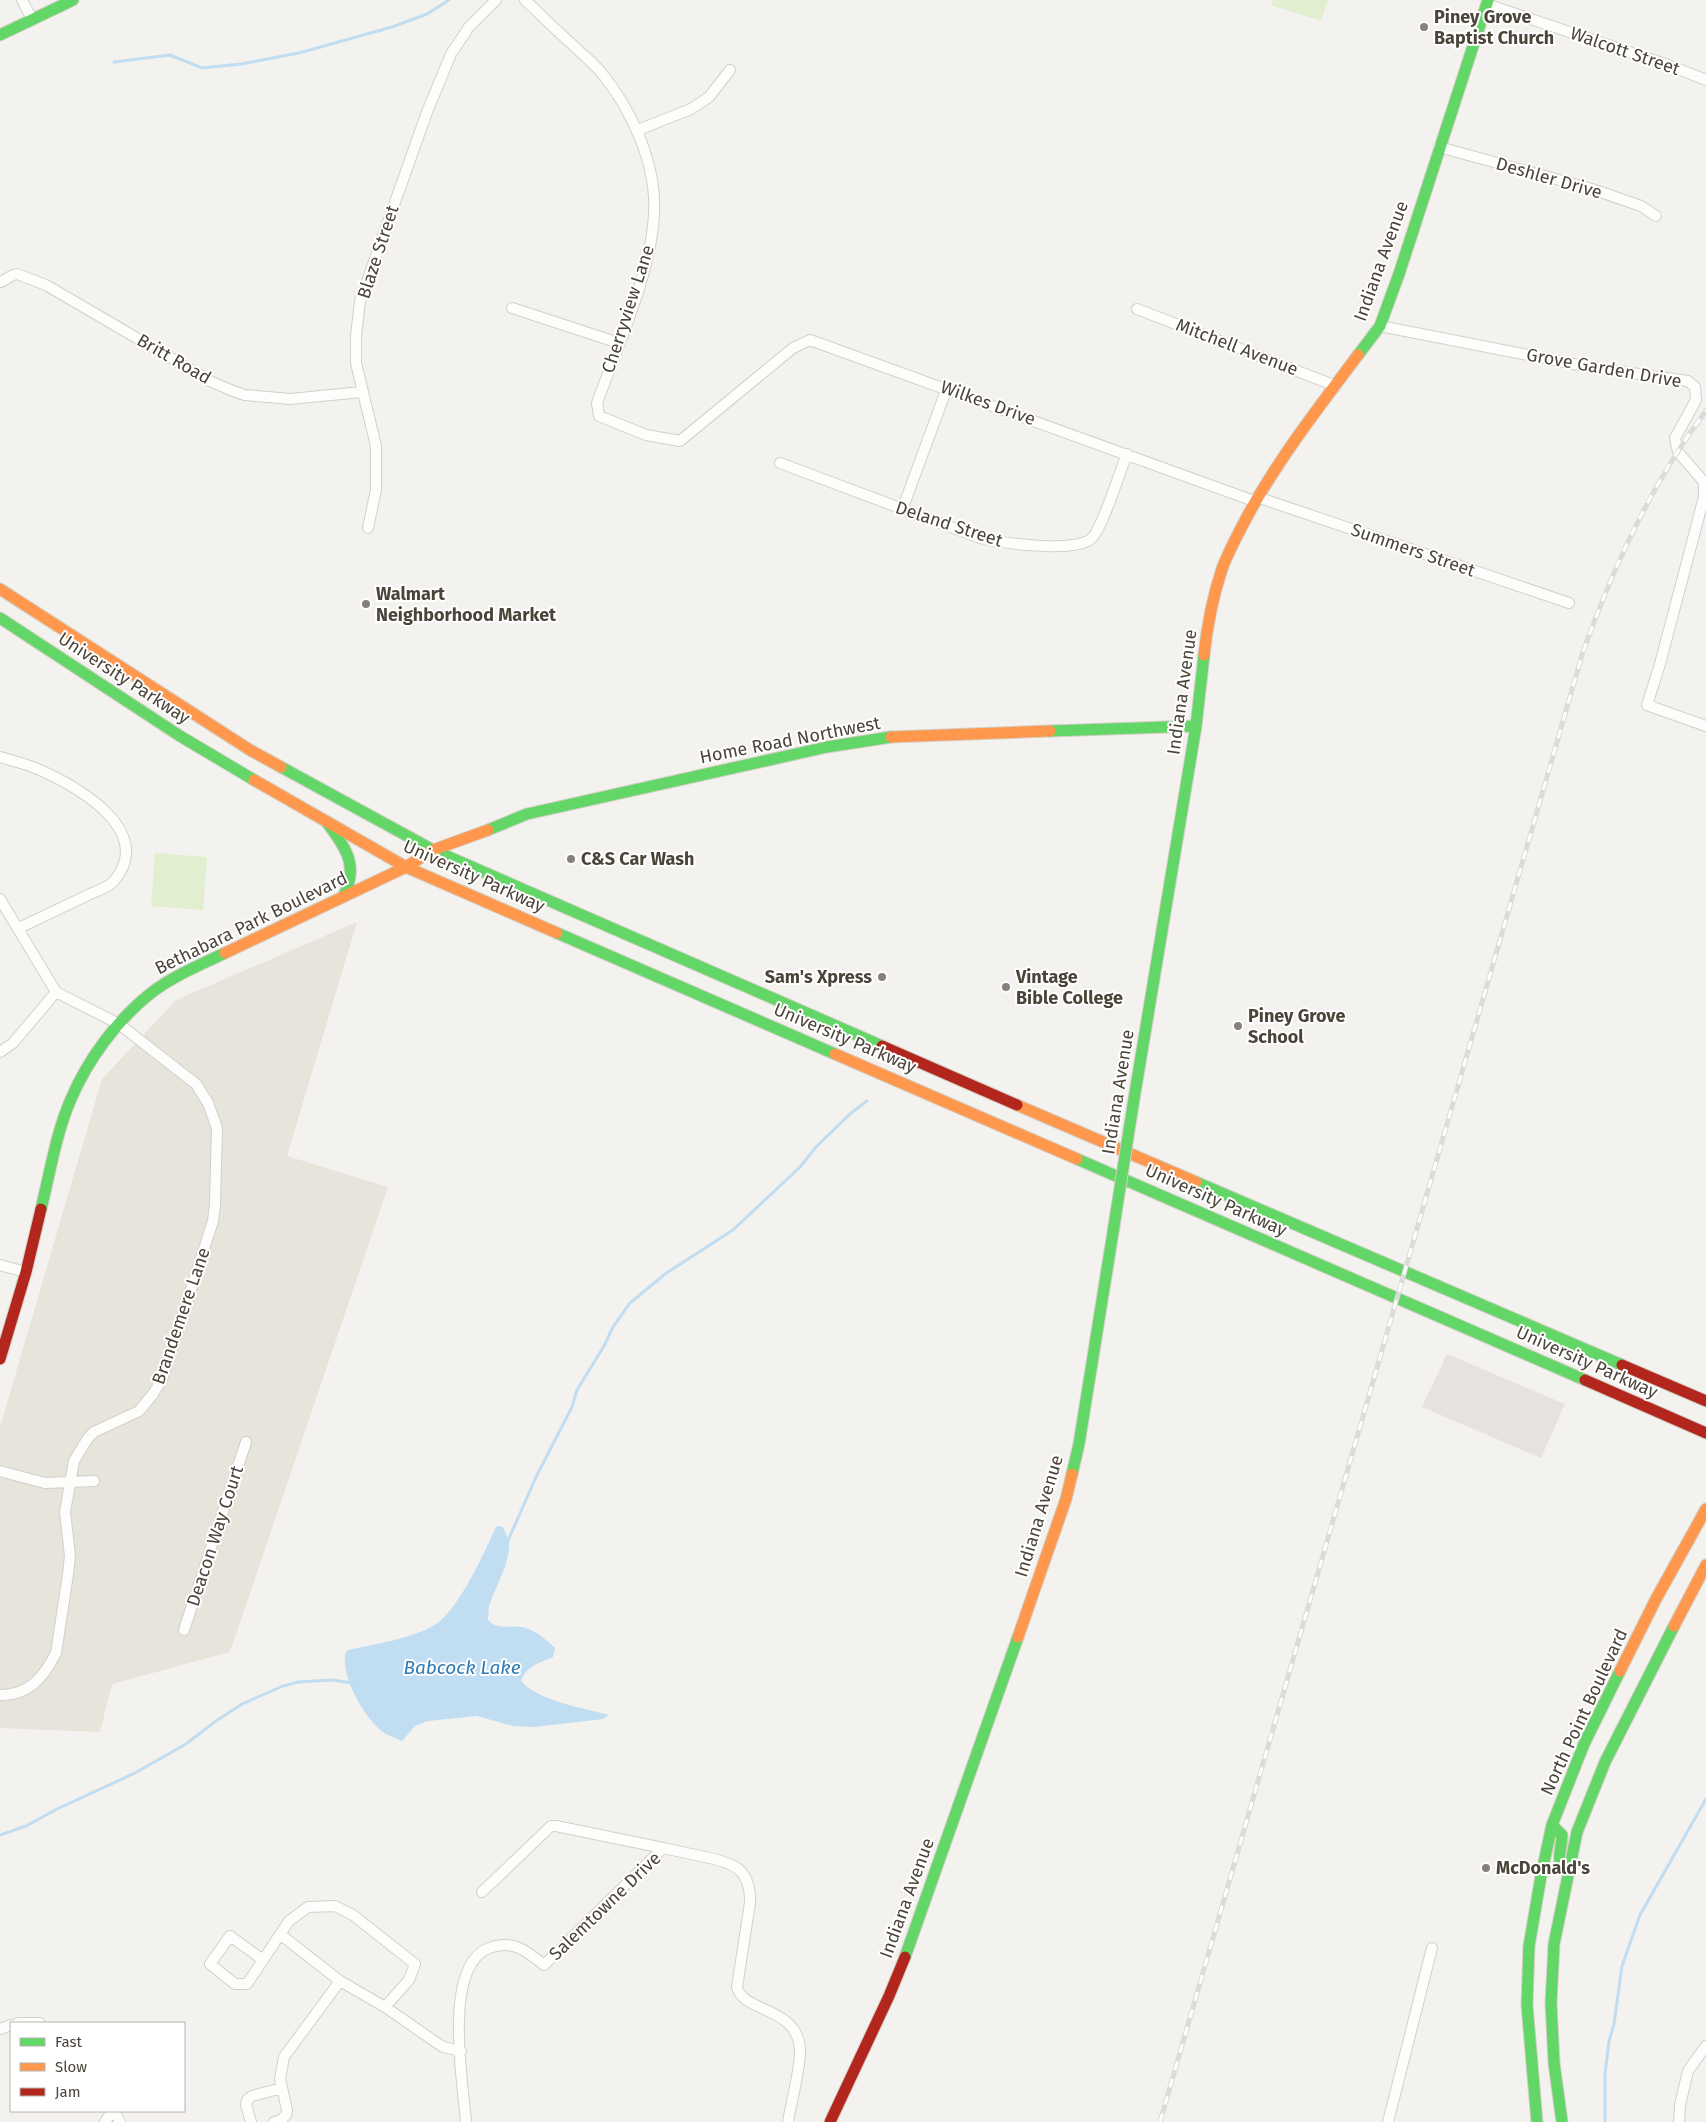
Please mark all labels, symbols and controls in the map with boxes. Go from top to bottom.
place label: Piney Grove Baptist Church [1434,6,1554,49]
marker: Piney Grove Baptist Church [1418,21,1430,33]
street label: Walcott Street [1567,22,1683,80]
street label: Deshler Drive [1493,152,1605,204]
street label: Indiana Avenue [1349,198,1413,324]
street label: Blaze Street [353,202,404,302]
street label: Cherryview Lane [597,242,659,376]
street label: Mitchell Avenue [1173,314,1301,380]
street label: Britt Road [133,329,215,389]
street label: Grove Garden Drive [1525,344,1683,392]
street label: Wilkes Drive [938,376,1038,430]
street label: Deland Street [893,496,1006,552]
street label: Summers Street [1348,518,1478,582]
place label: Walmart Neighborhood Market [376,583,557,626]
marker: Walmart Neighborhood Market [360,598,372,610]
street label: University Parkway [54,627,194,729]
street label: Indiana Avenue [1162,628,1202,756]
street label: Home Road Northwest [698,712,883,768]
street label: University Parkway [400,835,548,917]
place label: C&S Car Wash [581,848,694,870]
marker: C&S Car Wash [565,853,577,865]
street label: Bethabara Park Boulevard [151,867,351,979]
place label: Sam's Xpress [765,966,872,988]
place label: Vintage Bible College [1015,966,1123,1009]
marker: Sam's Xpress [876,971,888,983]
marker: Vintage Bible College [1000,981,1012,993]
street label: University Parkway [770,998,920,1078]
place label: Piney Grove School [1248,1005,1345,1048]
marker: Piney Grove School [1232,1020,1244,1032]
street label: Indiana Avenue [1097,1028,1139,1156]
street label: University Parkway [1142,1159,1290,1241]
street label: Brandemere Lane [147,1245,215,1387]
street label: University Parkway [1513,1321,1661,1403]
street label: Indiana Avenue [1010,1452,1068,1580]
street label: Deacon Way Court [182,1462,248,1609]
street label: North Point Boulevard [1536,1625,1632,1799]
water label: Babcock Lake [404,1656,521,1679]
street label: Indiana Avenue [875,1835,939,1961]
street label: Salemtowne Drive [545,1847,665,1965]
place label: McDonald's [1496,1857,1590,1879]
marker: McDonald's [1480,1862,1492,1874]
legend [10,2022,185,2112]
text: Fast [55,2033,82,2051]
text: Slow [55,2058,87,2076]
text: Jam [55,2083,81,2101]

